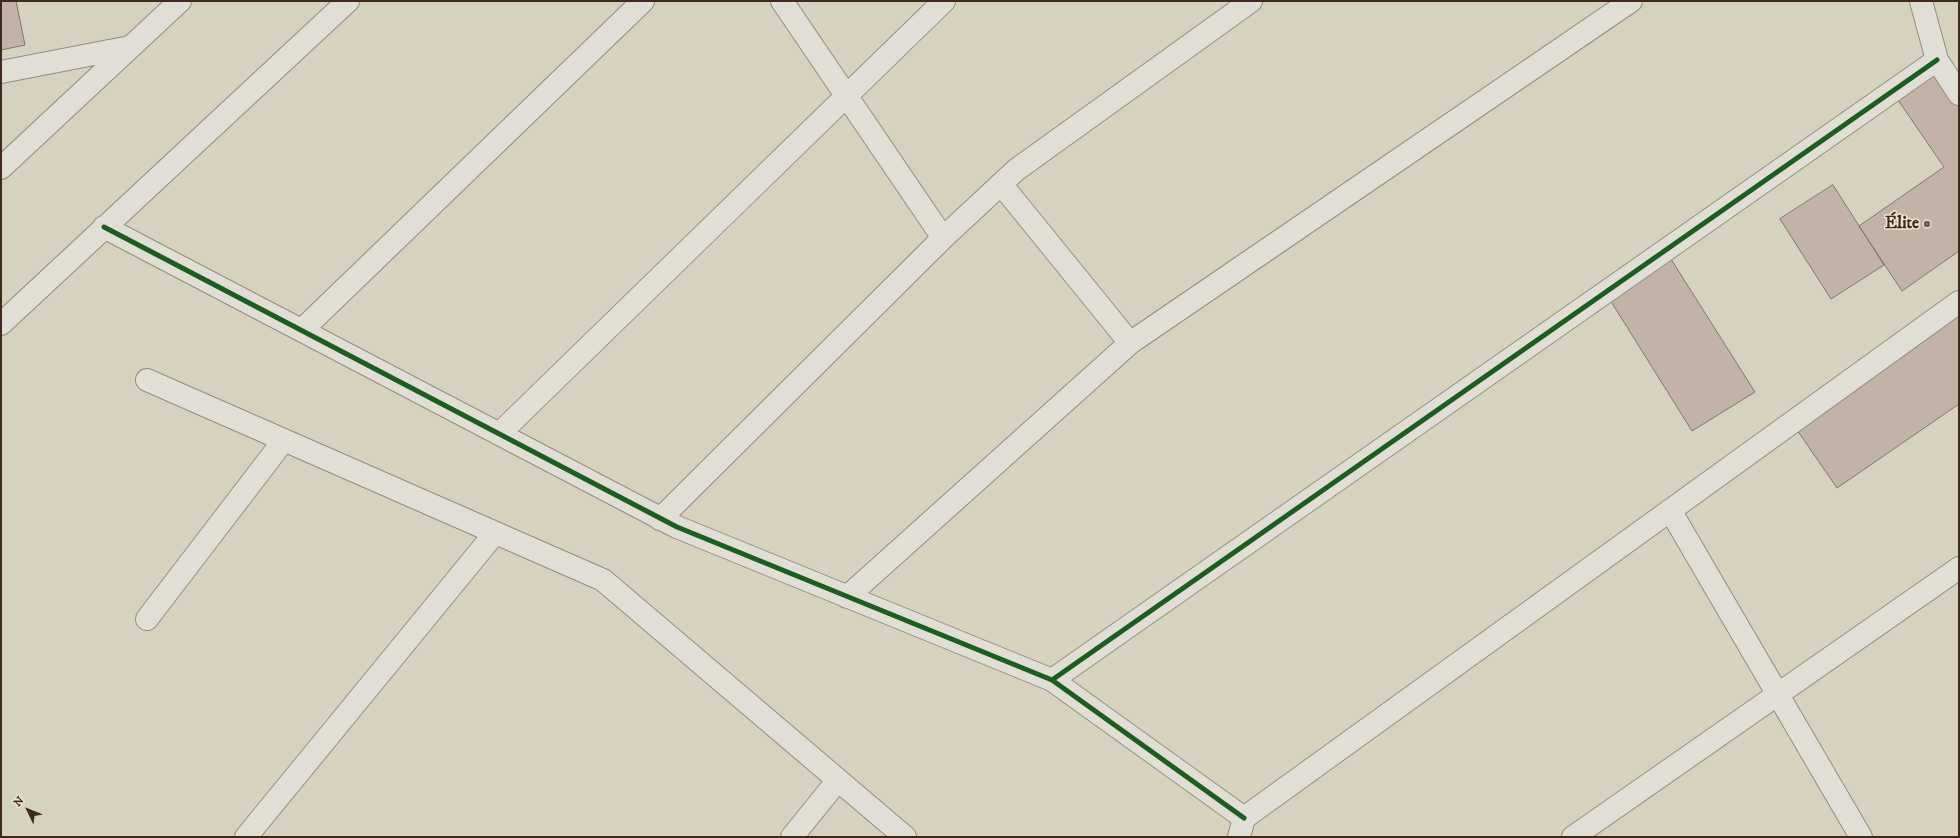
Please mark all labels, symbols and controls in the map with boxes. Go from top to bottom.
place label: Élite [1885,214,1919,234]
marker: Élite [1922,219,1932,229]
north arrow [8,790,48,830]
text: N [11,794,27,810]

